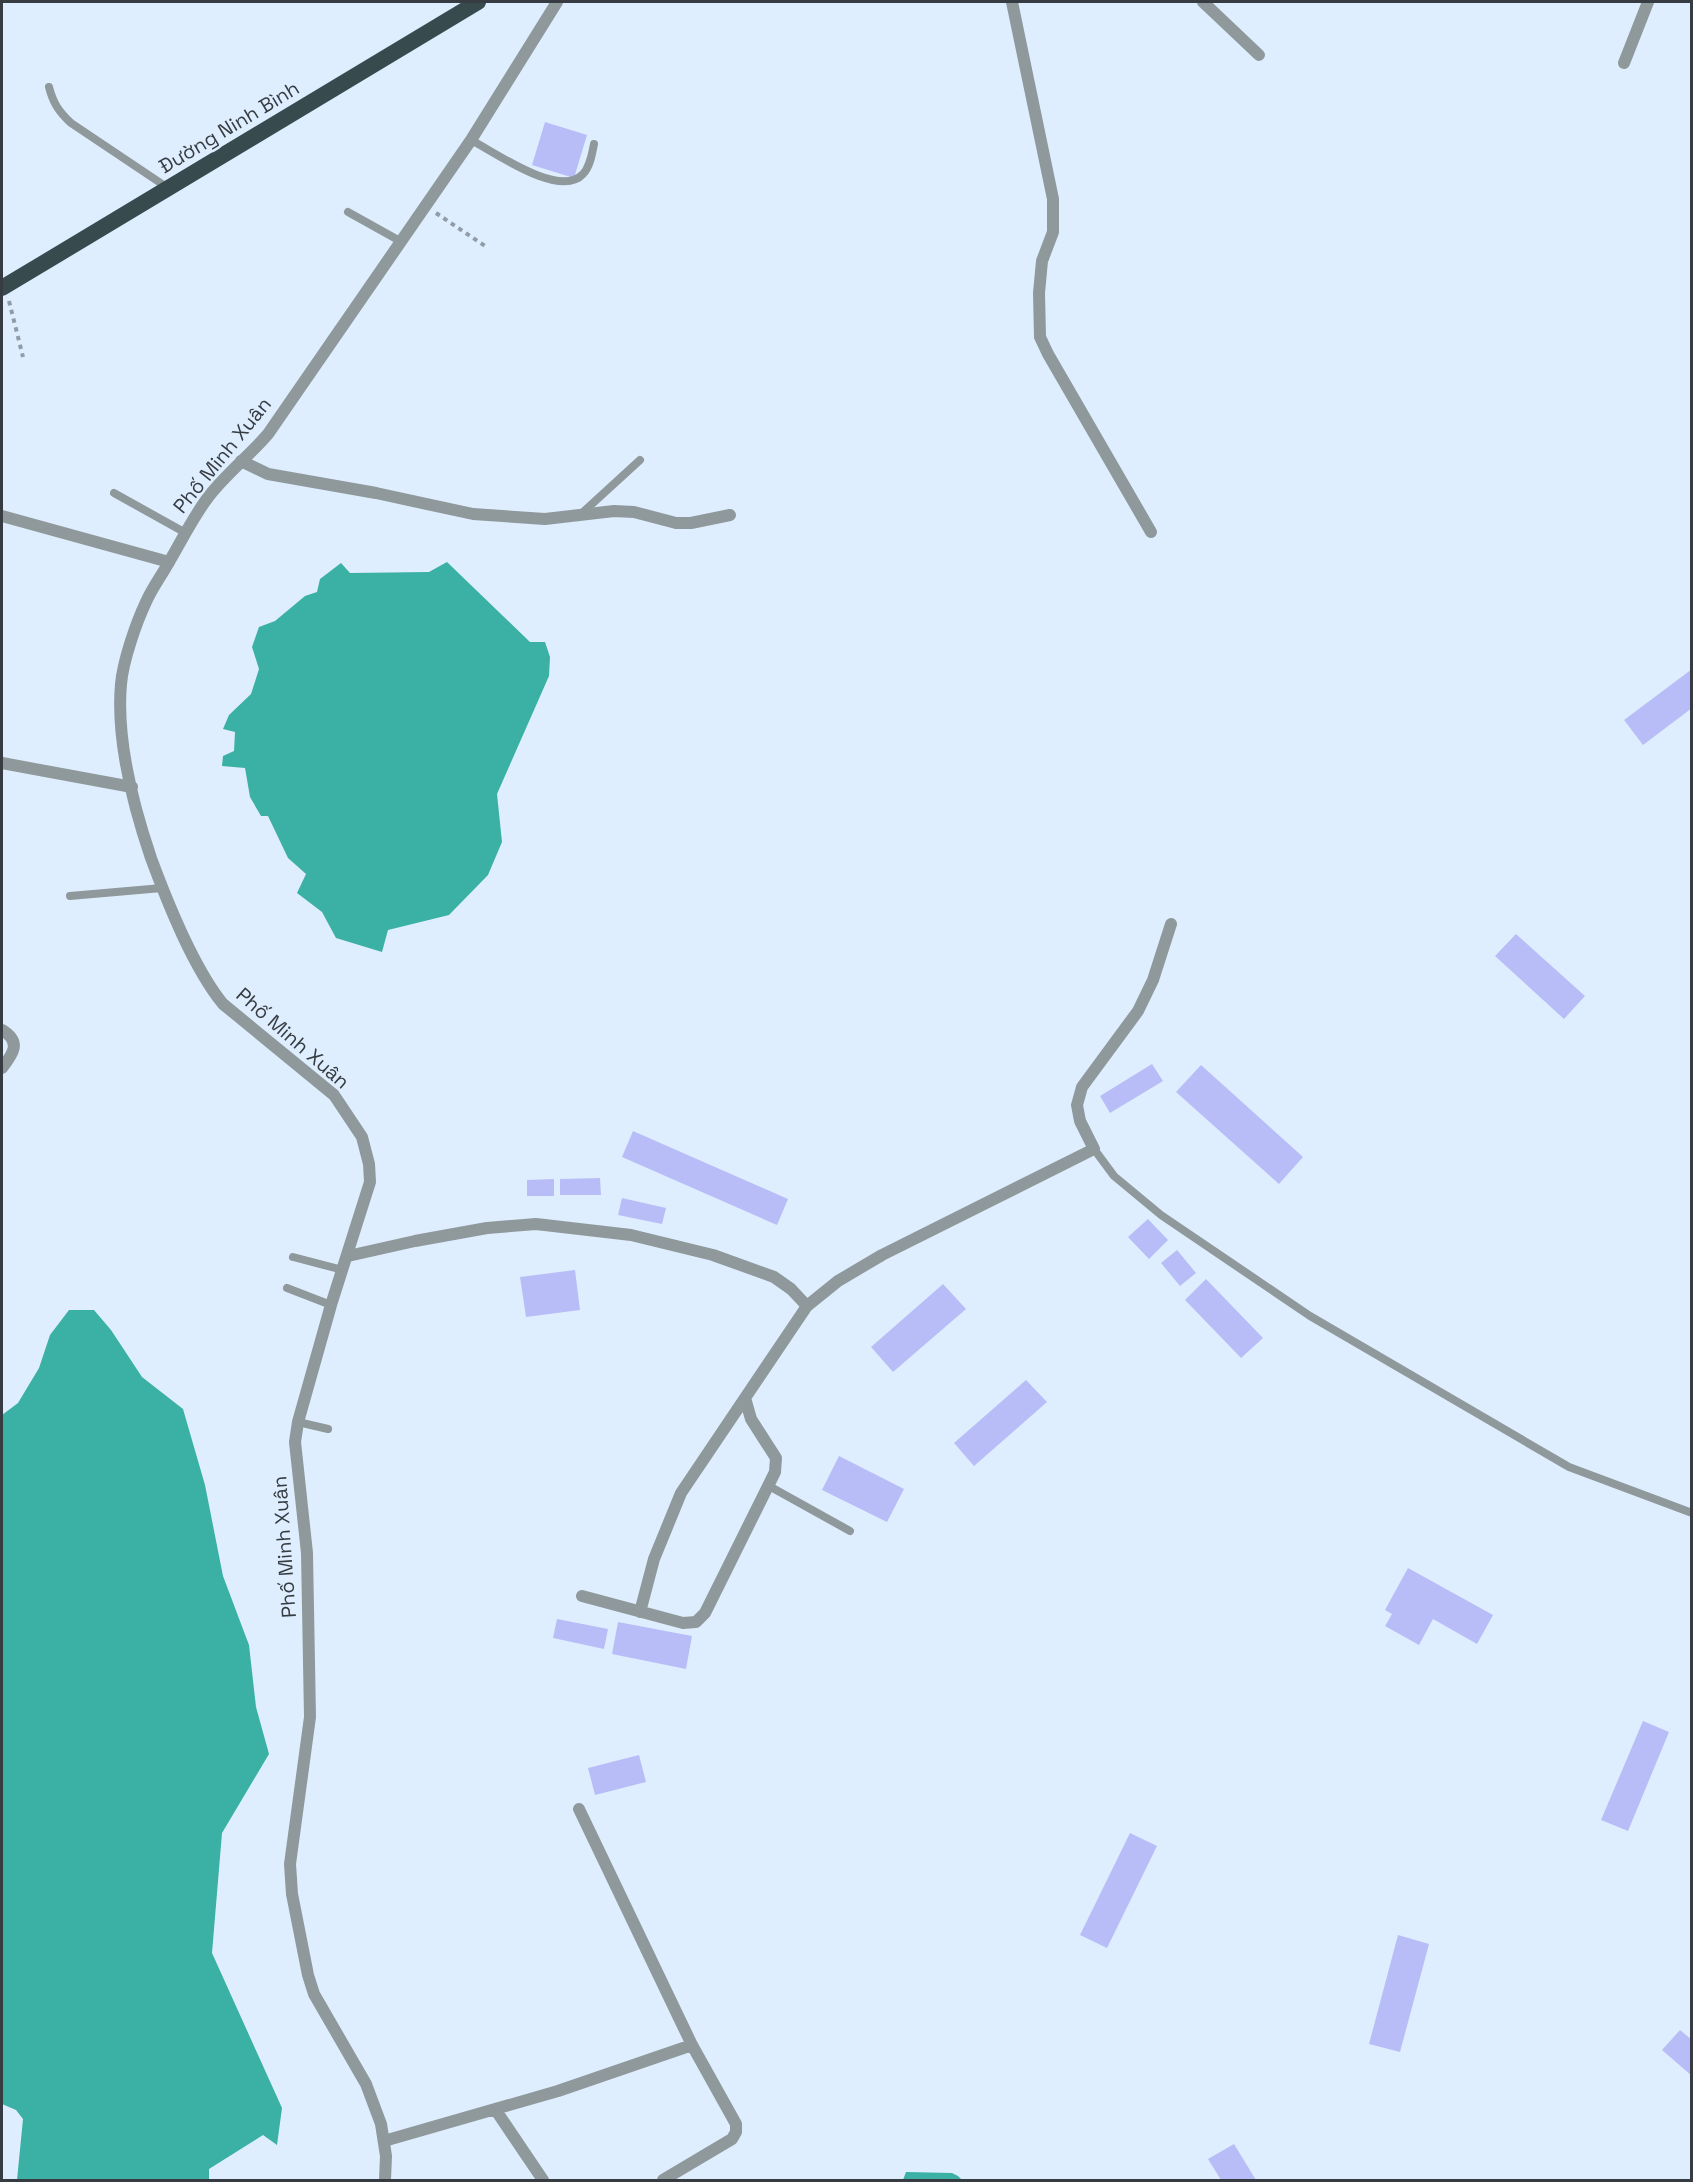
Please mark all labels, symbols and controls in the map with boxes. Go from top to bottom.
street label: Đường Ninh Bình [154,75,304,179]
street label: Phố Minh Xuân [167,392,277,518]
street label: Phố Minh Xuân [231,982,355,1094]
street label: Phố Minh Xuân [266,1475,302,1619]

